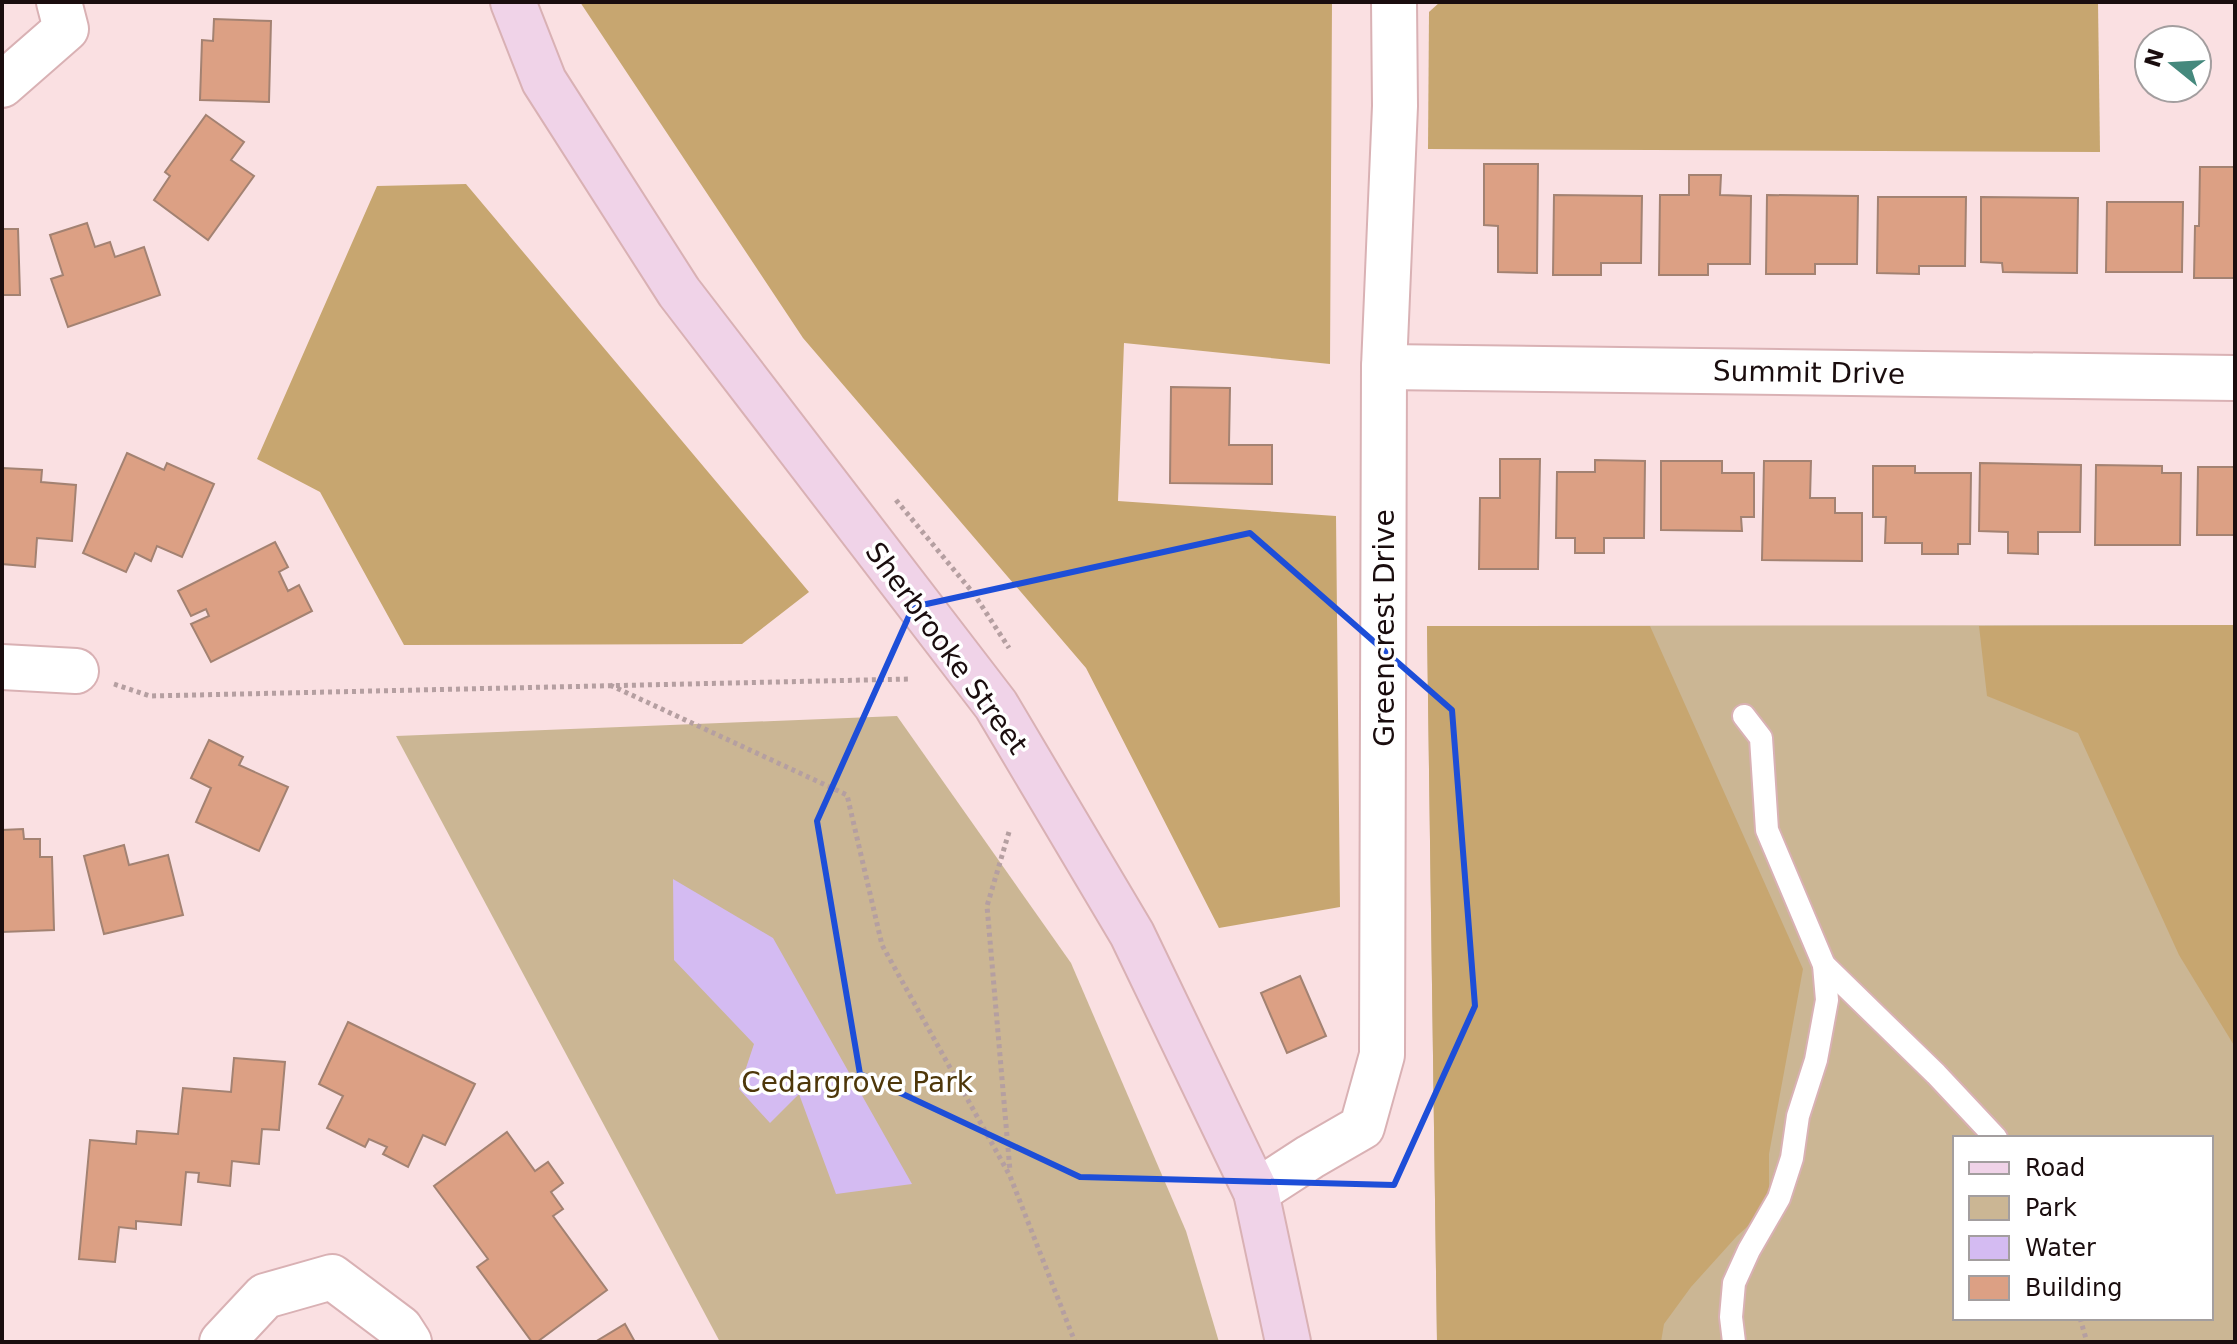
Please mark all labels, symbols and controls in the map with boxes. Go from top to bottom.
north arrow [2133,24,2213,104]
text: N [2140,45,2169,71]
street label: Summit Drive [1713,354,1905,391]
street label: Greencrest Drive [1368,509,1401,747]
street label: Sherbrooke Street [859,536,1034,761]
park label: Cedargrove Park [741,1066,974,1099]
legend [1953,1136,2213,1320]
text: Road [2025,1154,2085,1182]
text: Park [2025,1194,2077,1222]
text: Water [2025,1234,2096,1262]
text: Building [2025,1274,2122,1302]

